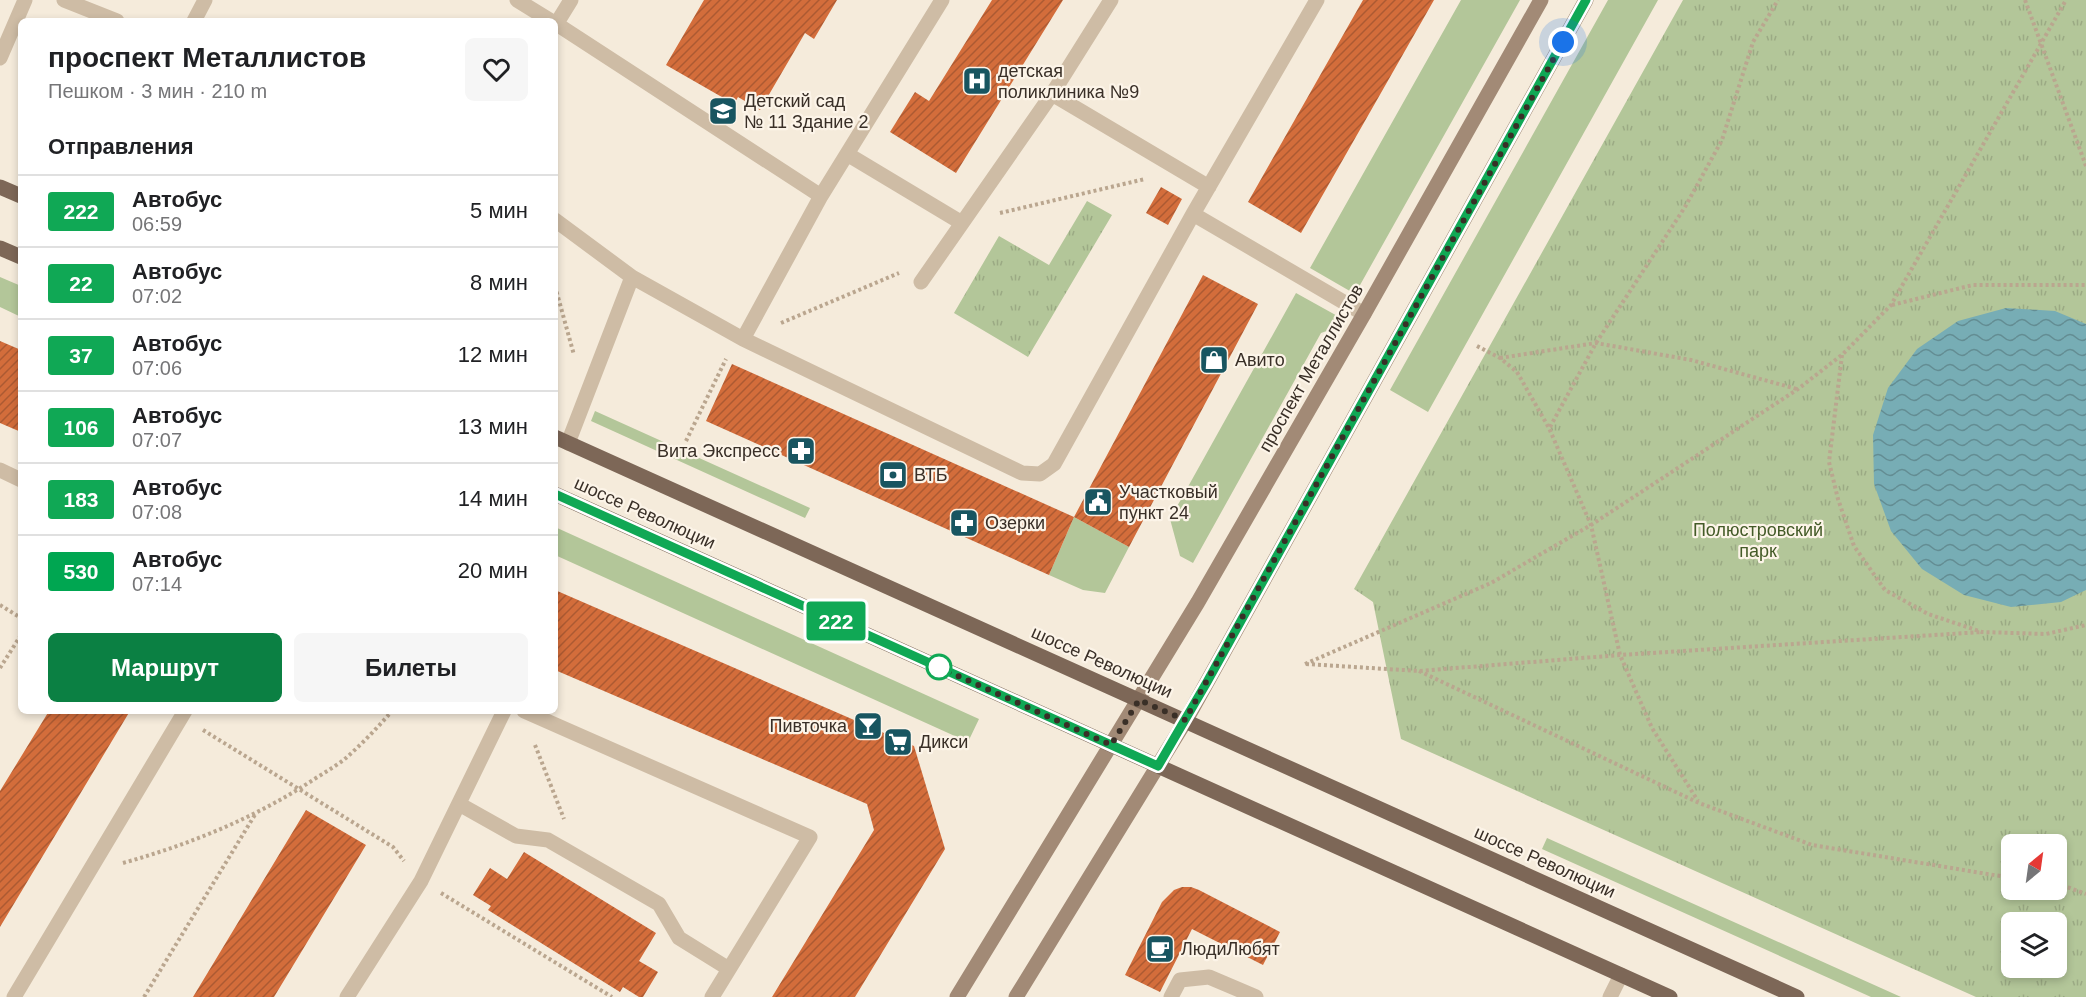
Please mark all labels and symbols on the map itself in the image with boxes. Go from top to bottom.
your location [1548,27,1578,57]
place label: детская поликлиника №9 [998,61,1139,102]
hospital icon: детская поликлиника №9 [961,65,993,97]
place label: Детский сад № 11 Здание 2 [744,91,868,132]
school or university icon: Детский сад № 11 Здание 2 [707,95,739,127]
street label: проспект Металлистов [1255,281,1367,455]
shop icon: Авито [1198,344,1230,376]
place label: Авито [1235,350,1285,370]
pharmacy icon: Вита Экспресс [785,435,817,467]
place label: Вита Экспресс [657,441,780,461]
bank icon: ВТБ [877,459,909,491]
place label: ВТБ [914,465,948,485]
street label: шоссе Революции [571,473,719,553]
place label: Участковый пункт 24 [1119,482,1218,523]
public building icon: Участковый пункт 24 [1082,486,1114,518]
pharmacy icon: Озерки [948,507,980,539]
place label: Озерки [985,513,1045,533]
park label: Полюстровский парк [1693,520,1823,561]
line badge: 222 [802,602,870,640]
street label: шоссе Революции [1028,622,1176,702]
unlabelled marker [926,654,952,680]
bar icon: Пивточка [852,710,884,742]
place label: Пивточка [770,716,848,736]
supermarket icon: Дикси [882,726,914,758]
place label: Дикси [919,732,968,752]
street label: шоссе Революции [1471,822,1619,902]
north arrow [2001,834,2067,900]
cafe icon: ЛюдиЛюбят [1144,933,1176,965]
place label: ЛюдиЛюбят [1181,939,1280,959]

